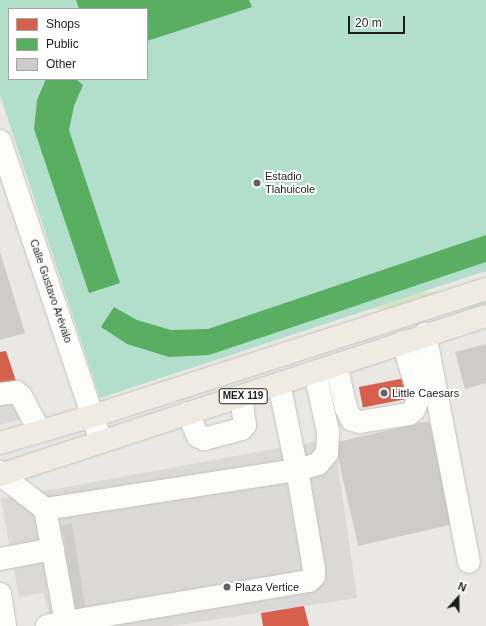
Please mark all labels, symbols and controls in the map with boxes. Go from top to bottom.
legend [8,8,148,80]
scale bar [350,8,407,34]
text: 20 m [355,16,382,30]
text: Shops [46,17,80,31]
text: Public [46,37,79,51]
text: Other [46,57,76,71]
place label: Estadio Tlahuicole [265,170,315,196]
marker: Estadio Tlahuicole [252,178,262,188]
street label: Calle Gustavo Arévalo [27,237,75,345]
place label: Little Caesars [392,386,459,400]
road number: MEX 119 [218,388,268,404]
marker: Little Caesars [379,388,389,398]
north arrow [438,578,478,618]
place label: Plaza Vertice [235,580,299,594]
text: N [456,580,468,594]
marker: Plaza Vertice [222,582,232,592]

